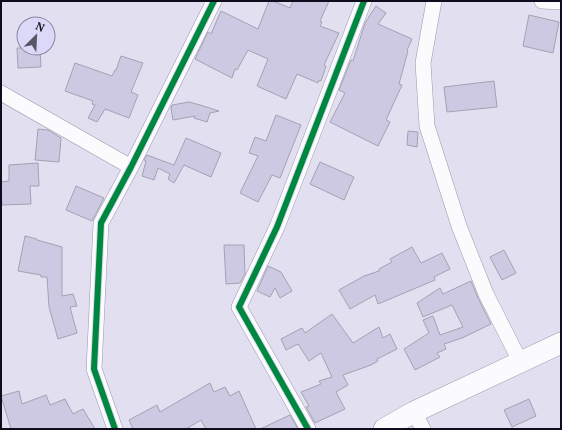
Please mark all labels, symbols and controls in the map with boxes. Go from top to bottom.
north arrow [16,16,56,56]
text: N [33,19,47,35]

